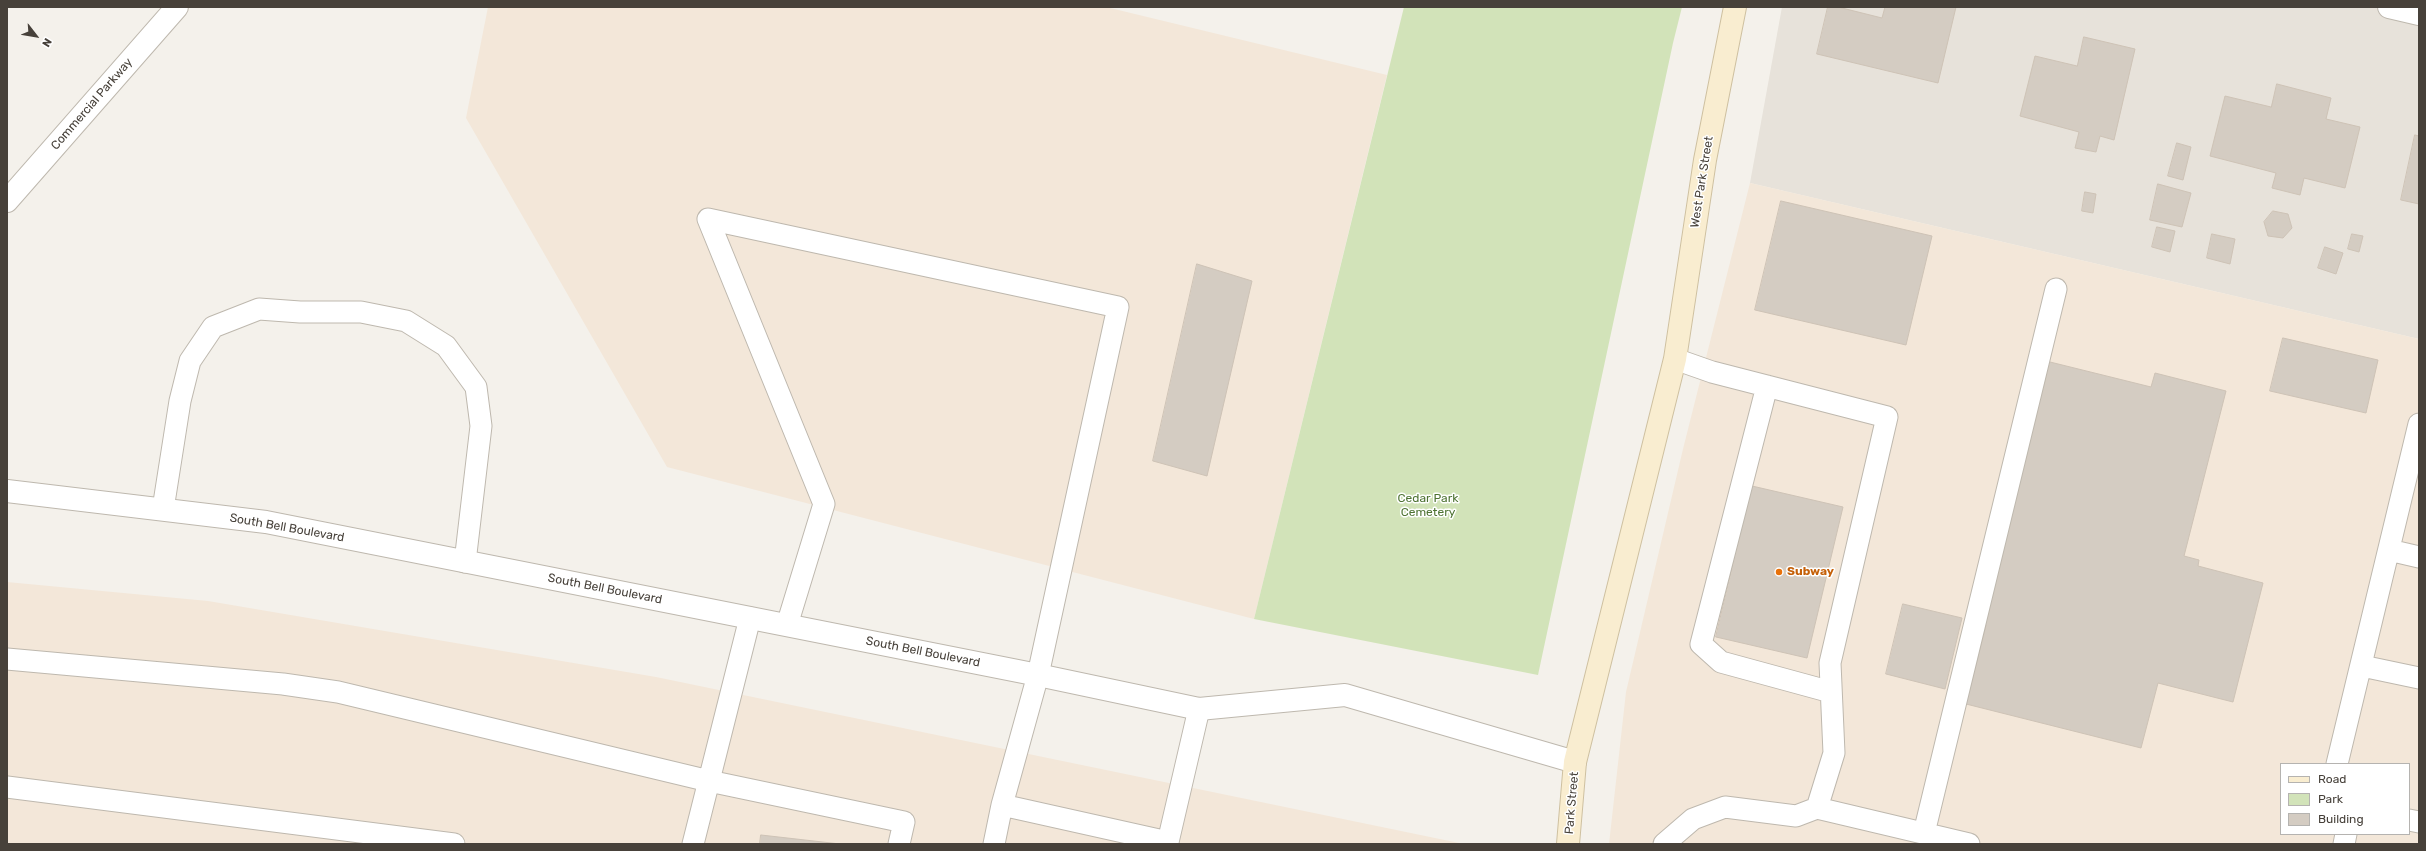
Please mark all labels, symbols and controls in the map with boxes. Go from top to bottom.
north arrow [16,16,56,56]
text: N [39,36,54,49]
street label: Commercial Parkway [48,55,136,153]
street label: West Park Street [1688,135,1716,229]
park label: Cedar Park Cemetery [1398,492,1458,520]
street label: South Bell Boulevard [229,511,345,545]
place label: Subway [1787,565,1834,579]
marker: Subway [1774,567,1784,577]
street label: South Bell Boulevard [547,571,663,607]
street label: South Bell Boulevard [865,634,981,670]
legend [2280,763,2410,835]
street label: Park Street [1562,771,1582,835]
text: Road [2318,772,2346,786]
text: Park [2318,792,2343,806]
text: Building [2318,812,2364,826]

